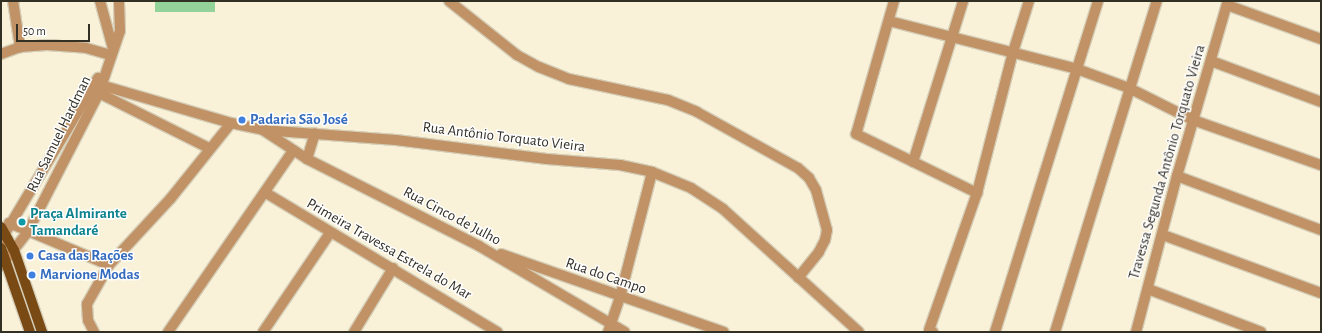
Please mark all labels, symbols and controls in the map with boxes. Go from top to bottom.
scale bar [18,16,92,42]
text: 50 m [23,25,46,37]
street label: Travessa Segunda Antônio Torquato Vieira [1125,43,1209,281]
street label: Rua Samuel Hardman [23,73,95,195]
place label: Padaria São José [250,111,348,129]
marker: Padaria São José [237,115,247,125]
street label: Rua Antônio Torquato Vieira [422,118,586,156]
street label: Rua Cinco de Julho [400,183,504,249]
street label: Primeira Travessa Estrela do Mar [303,194,475,304]
place label: Praça Almirante Tamandaré [30,204,127,239]
marker: Praça Almirante Tamandaré [17,217,27,227]
place label: Casa das Rações [38,247,133,265]
marker: Casa das Rações [25,251,35,261]
street label: Rua do Campo [563,254,649,298]
place label: Marvione Modas [40,266,139,284]
marker: Marvione Modas [27,270,37,280]

